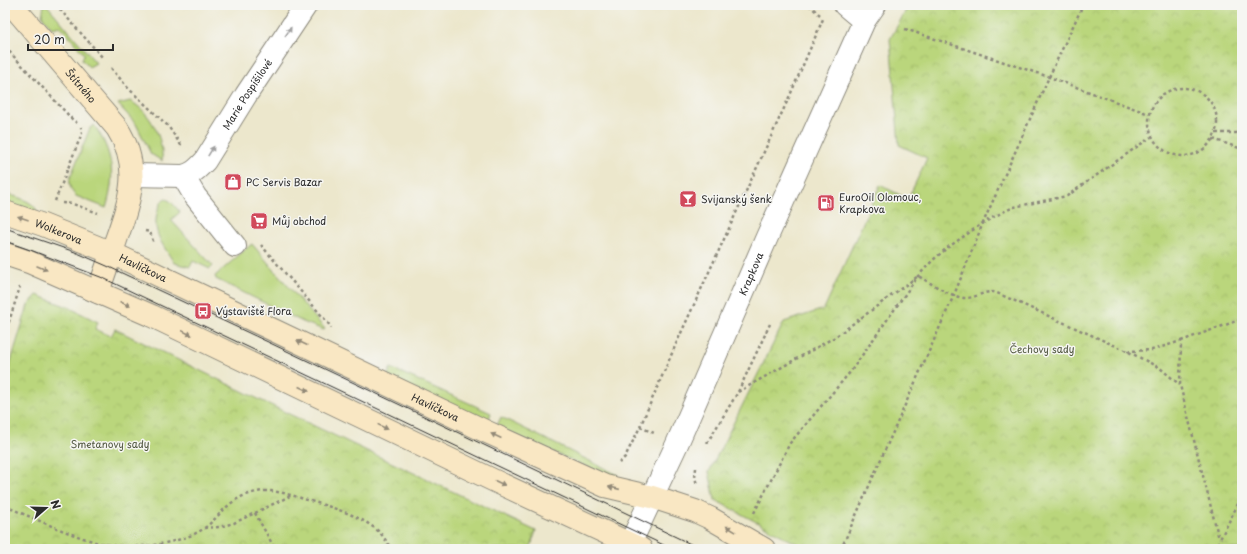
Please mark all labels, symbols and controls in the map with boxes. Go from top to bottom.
scale bar [28,26,113,52]
one-way arrow [284,27,292,37]
text: 20 m [34,30,65,48]
street label: Marie Pospíšilové [218,56,275,132]
street label: Štítného [62,65,100,106]
one-way arrow [207,146,215,156]
shop icon: PC Servis Bazar [223,172,243,192]
place label: PC Servis Bazar [246,174,323,189]
bar icon: Svijanský šenk [678,189,698,209]
place label: EuroOil Olomouc, Krapkova [839,189,921,216]
place label: Svijanský šenk [701,191,772,206]
fuel station icon: EuroOil Olomouc, Krapkova [816,193,836,213]
supermarket icon: Můj obchod [249,211,269,231]
place label: Můj obchod [272,213,326,228]
one-way arrow [17,215,29,221]
street label: Wolkerova [33,215,86,248]
street label: Krapkova [734,249,767,298]
street label: Havlíčkova [117,250,170,286]
one-way arrow [36,265,48,271]
one-way arrow [120,301,131,307]
bus stop icon: Výstaviště Flora [193,301,213,321]
place label: Výstaviště Flora [216,303,292,319]
one-way arrow [182,330,193,336]
one-way arrow [296,340,308,346]
park label: Čechovy sady [1010,341,1075,356]
one-way arrow [299,386,310,392]
street label: Havlíčkova [409,389,463,425]
one-way arrow [377,424,389,430]
one-way arrow [490,433,501,439]
park label: Smetanovy sady [71,436,150,451]
one-way arrow [494,480,506,486]
one-way arrow [608,485,620,491]
north arrow [26,488,66,528]
text: N [46,497,65,512]
one-way arrow [725,526,737,533]

